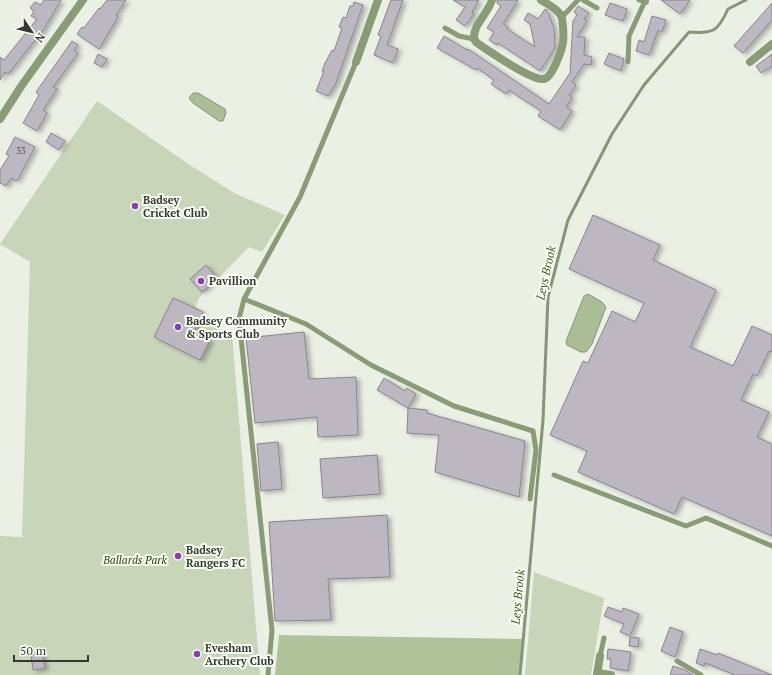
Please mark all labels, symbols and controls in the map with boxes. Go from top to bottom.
north arrow [12,12,52,52]
text: N [32,30,48,46]
house number: 33 [16,145,26,157]
place label: Badsey Cricket Club [143,193,208,220]
marker: Badsey Cricket Club [130,201,140,211]
water label: Leys Brook [532,244,559,302]
place label: Pavillion [209,274,256,288]
marker: Pavillion [196,276,206,286]
place label: Badsey Community & Sports Club [186,314,287,341]
marker: Badsey Community & Sports Club [173,322,183,332]
place label: Badsey Rangers FC [186,543,245,570]
marker: Badsey Rangers FC [173,551,183,561]
park label: Ballards Park [102,553,168,567]
water label: Leys Brook [508,569,527,626]
scale bar [14,637,88,663]
place label: Evesham Archery Club [205,641,274,668]
text: 50 m [20,643,47,658]
marker: Evesham Archery Club [192,649,202,659]

